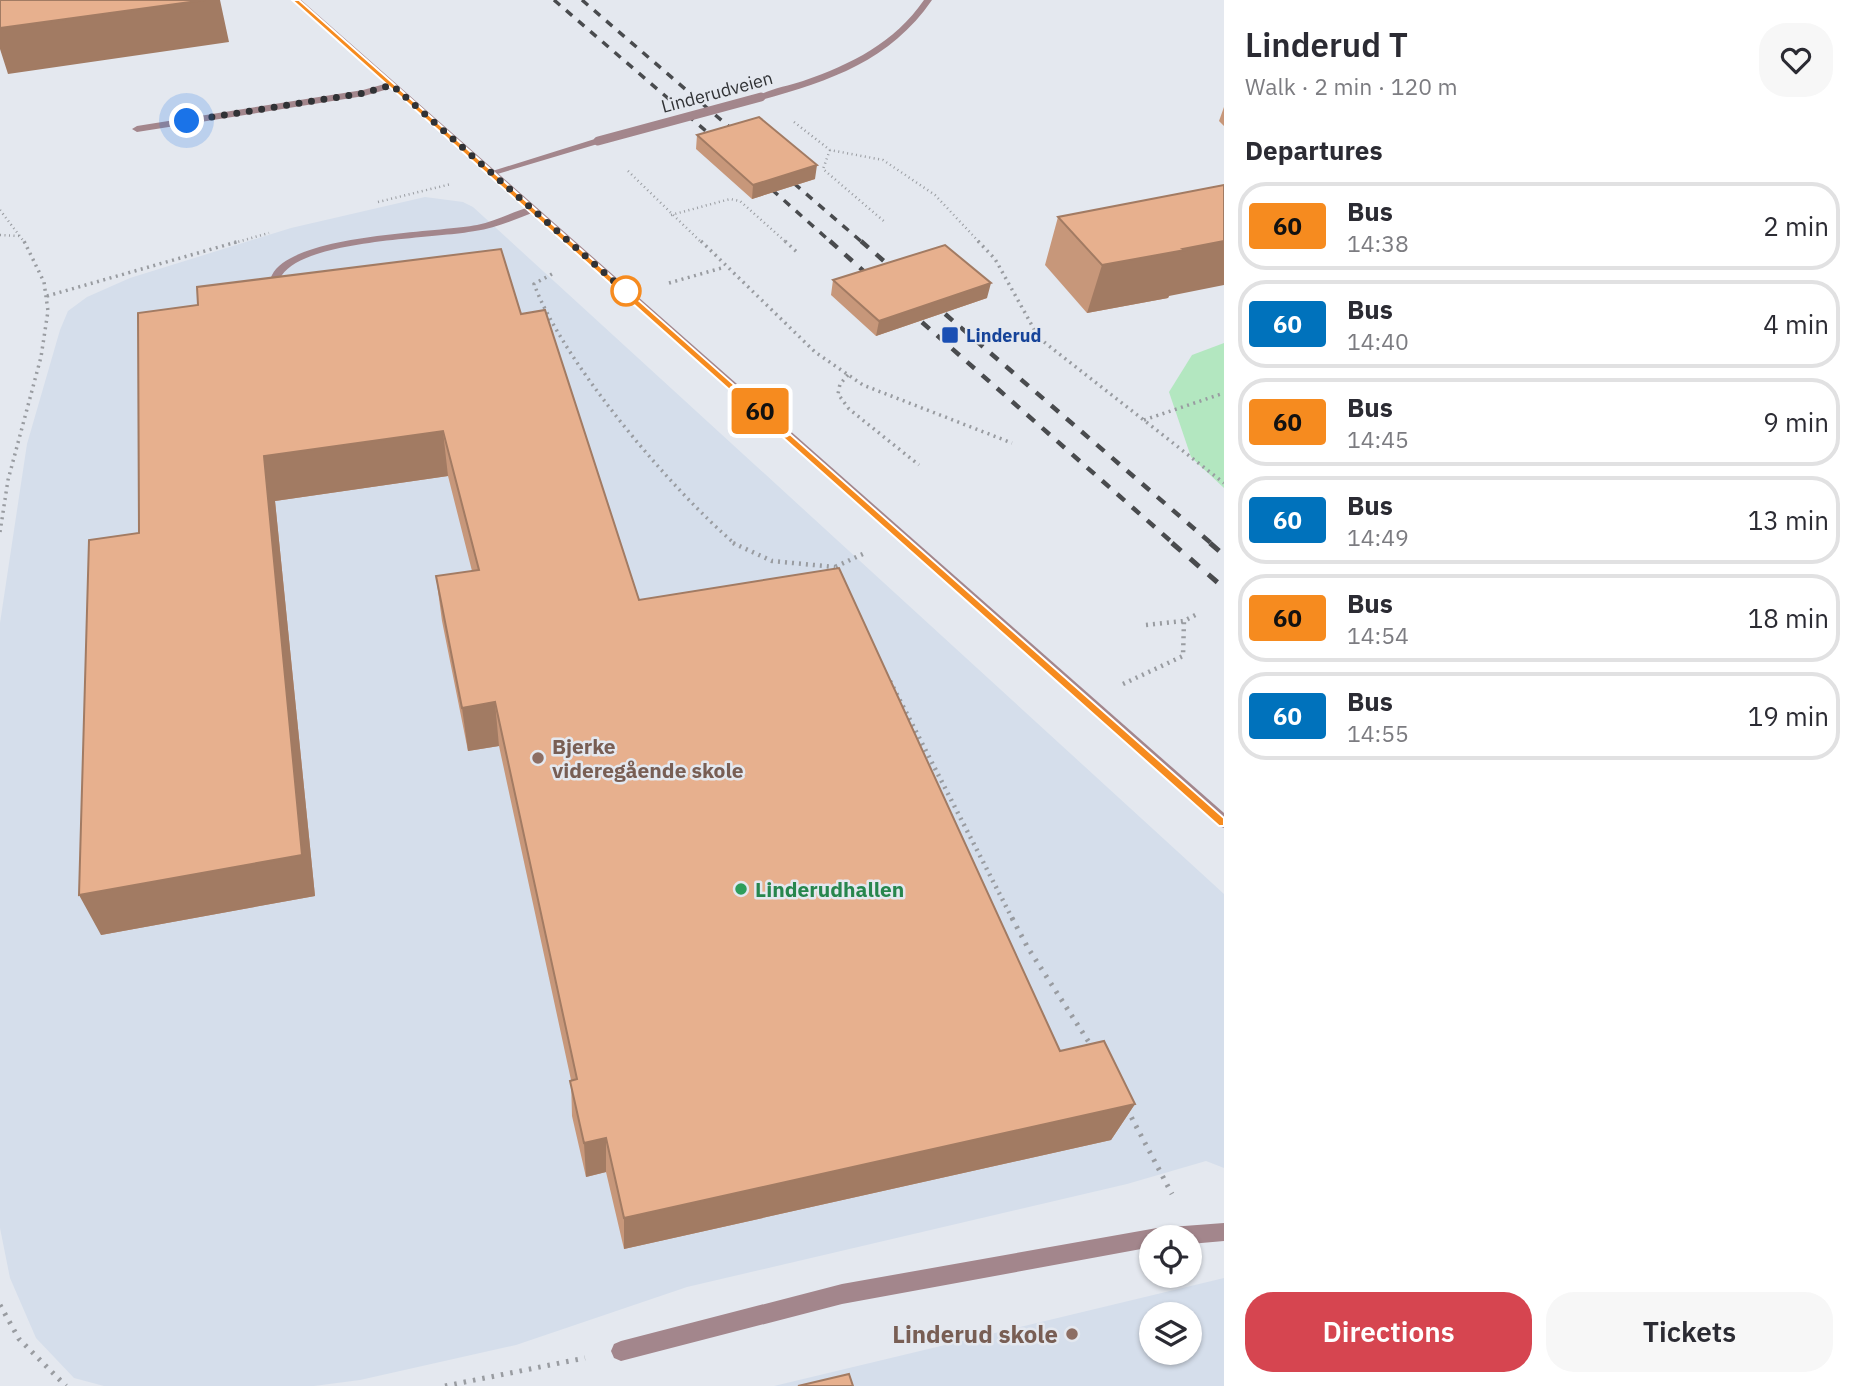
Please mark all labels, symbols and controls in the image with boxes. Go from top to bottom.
text: Linderud T [1245,23,1408,66]
button: heart [1759,23,1833,97]
street label: Linderudveien [659,66,775,118]
text: Walk · 2 min · 120 m [1245,71,1458,101]
your location [169,103,204,138]
text: Departures [1245,133,1383,167]
text: Bus [1347,194,1393,228]
text: 2 min [1763,209,1829,243]
text: 60 [1273,210,1302,242]
text: 14:38 [1347,228,1409,258]
unlabelled marker [611,276,641,306]
text: Bus [1347,292,1393,326]
text: 4 min [1763,307,1829,341]
text: 60 [1273,308,1302,340]
place label: Linderud [966,324,1041,347]
marker: Linderud [940,325,960,345]
text: 14:40 [1347,326,1409,356]
line badge: 60 [728,388,792,434]
text: Bus [1347,390,1393,424]
text: 60 [746,395,774,427]
text: 9 min [1763,405,1829,439]
text: 60 [1273,406,1302,438]
text: 14:45 [1347,424,1409,454]
text: Bus [1347,488,1393,522]
text: 13 min [1748,503,1829,537]
text: 60 [1273,504,1302,536]
text: 14:49 [1347,522,1409,552]
text: Bus [1347,586,1393,620]
text: 18 min [1748,601,1829,635]
text: 60 [1273,602,1302,634]
text: 14:54 [1347,620,1409,650]
text: Bus [1347,684,1393,718]
text: 19 min [1748,699,1829,733]
text: 60 [1273,700,1302,732]
text: 14:55 [1347,718,1409,748]
place label: Bjerke videregående skole [552,732,744,784]
marker: Bjerke videregående skole [530,750,546,766]
place label: Linderudhallen [755,875,904,903]
marker: Linderudhallen [733,881,749,897]
map controls [1139,1225,1202,1365]
button: locate [1139,1225,1202,1288]
button: Directions [1245,1292,1532,1372]
button: Tickets [1546,1292,1833,1372]
button: layers [1139,1302,1202,1365]
place label: Linderud skole [892,1318,1058,1350]
marker: Linderud skole [1064,1326,1080,1342]

